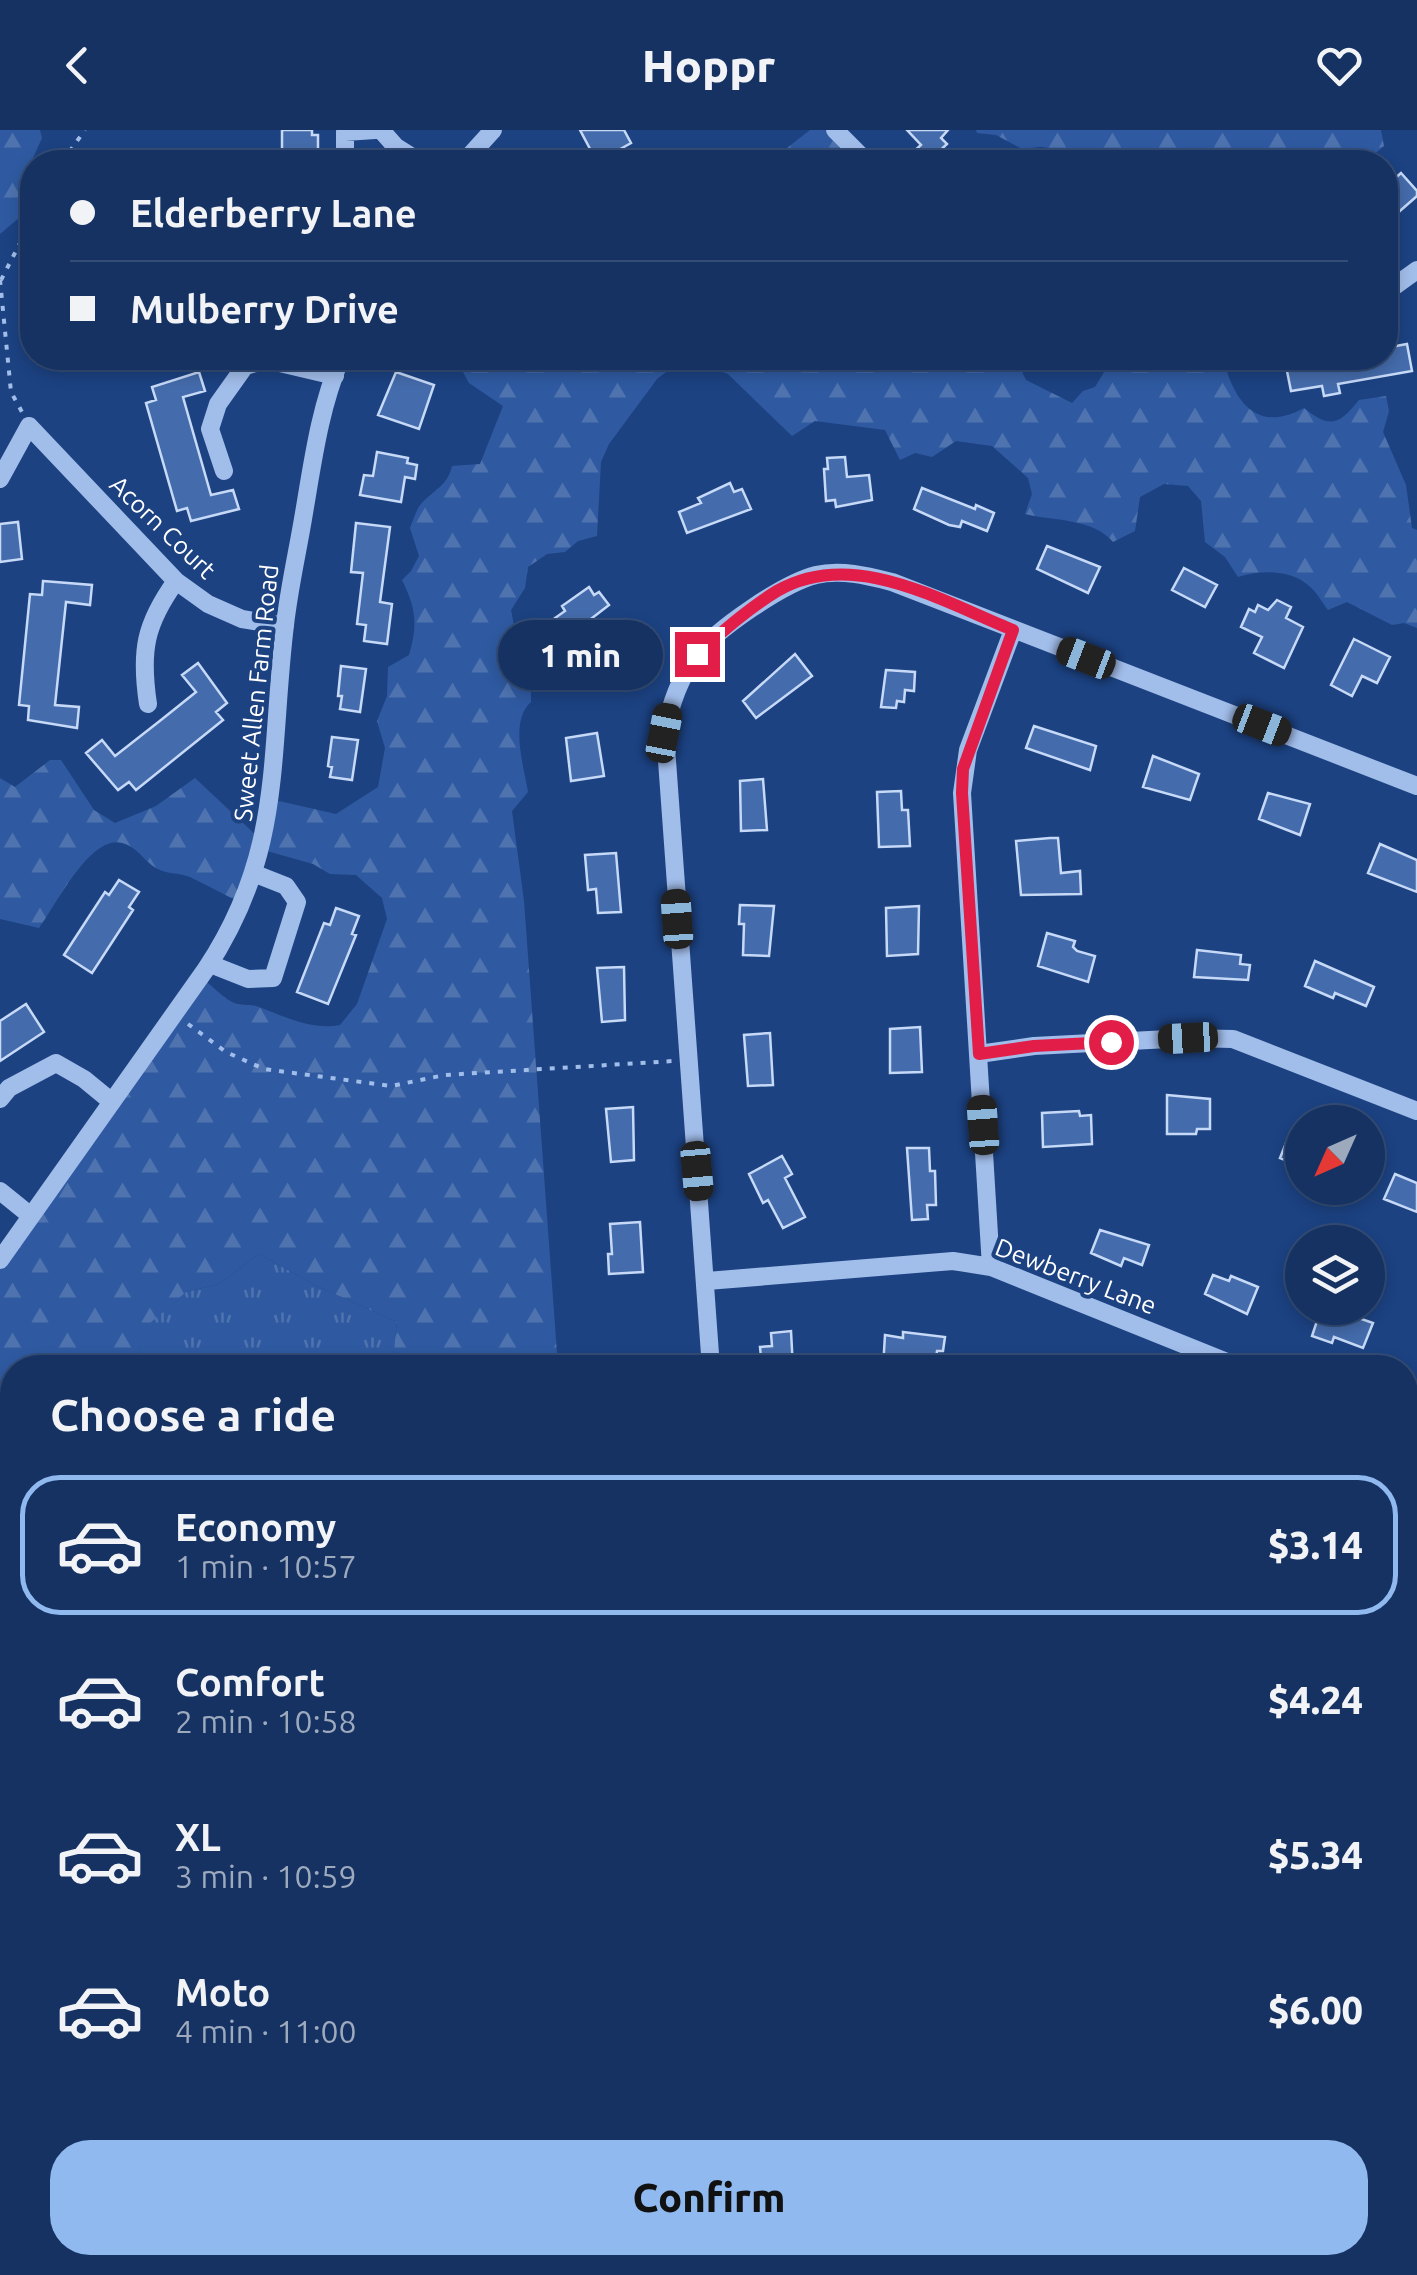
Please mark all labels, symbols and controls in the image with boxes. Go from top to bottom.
icon: back [50,38,105,93]
icon: heart [1312,38,1367,93]
text: Hoppr [642,40,775,91]
text: Elderberry Lane [130,192,417,234]
text: Mulberry Drive [130,288,399,330]
street label: Acorn Court [105,470,222,584]
street label: Sweet Allen Farm Road [229,563,283,823]
callout: 1 min [497,619,662,689]
route end [675,632,720,677]
car [1053,633,1119,683]
text: 1 min [540,637,621,673]
car [1229,700,1295,750]
car [644,701,684,765]
car [660,888,694,950]
route start [1089,1020,1134,1065]
car [1157,1021,1219,1055]
car [966,1094,1000,1156]
north arrow [1285,1105,1385,1205]
map controls [1285,1105,1385,1325]
car [679,1140,715,1202]
button: layers [1285,1225,1385,1325]
street label: Dewberry Lane [992,1232,1160,1320]
text: Choose a ride [50,1389,336,1440]
icon: car [55,1500,145,1590]
text: Economy [175,1506,336,1548]
text: $3.14 [1268,1524,1363,1566]
text: 1 min · 10:57 [175,1548,357,1584]
icon: car [55,1655,145,1745]
text: Comfort [175,1661,325,1703]
text: $4.24 [1268,1679,1363,1721]
text: 2 min · 10:58 [175,1703,357,1739]
icon: car [55,1810,145,1900]
text: XL [175,1816,221,1858]
text: $5.34 [1268,1834,1363,1876]
text: 3 min · 10:59 [175,1858,357,1894]
icon: car [55,1965,145,2055]
text: Moto [175,1971,270,2013]
text: $6.00 [1268,1989,1363,2031]
text: 4 min · 11:00 [175,2013,357,2049]
button: Confirm [50,2140,1368,2255]

